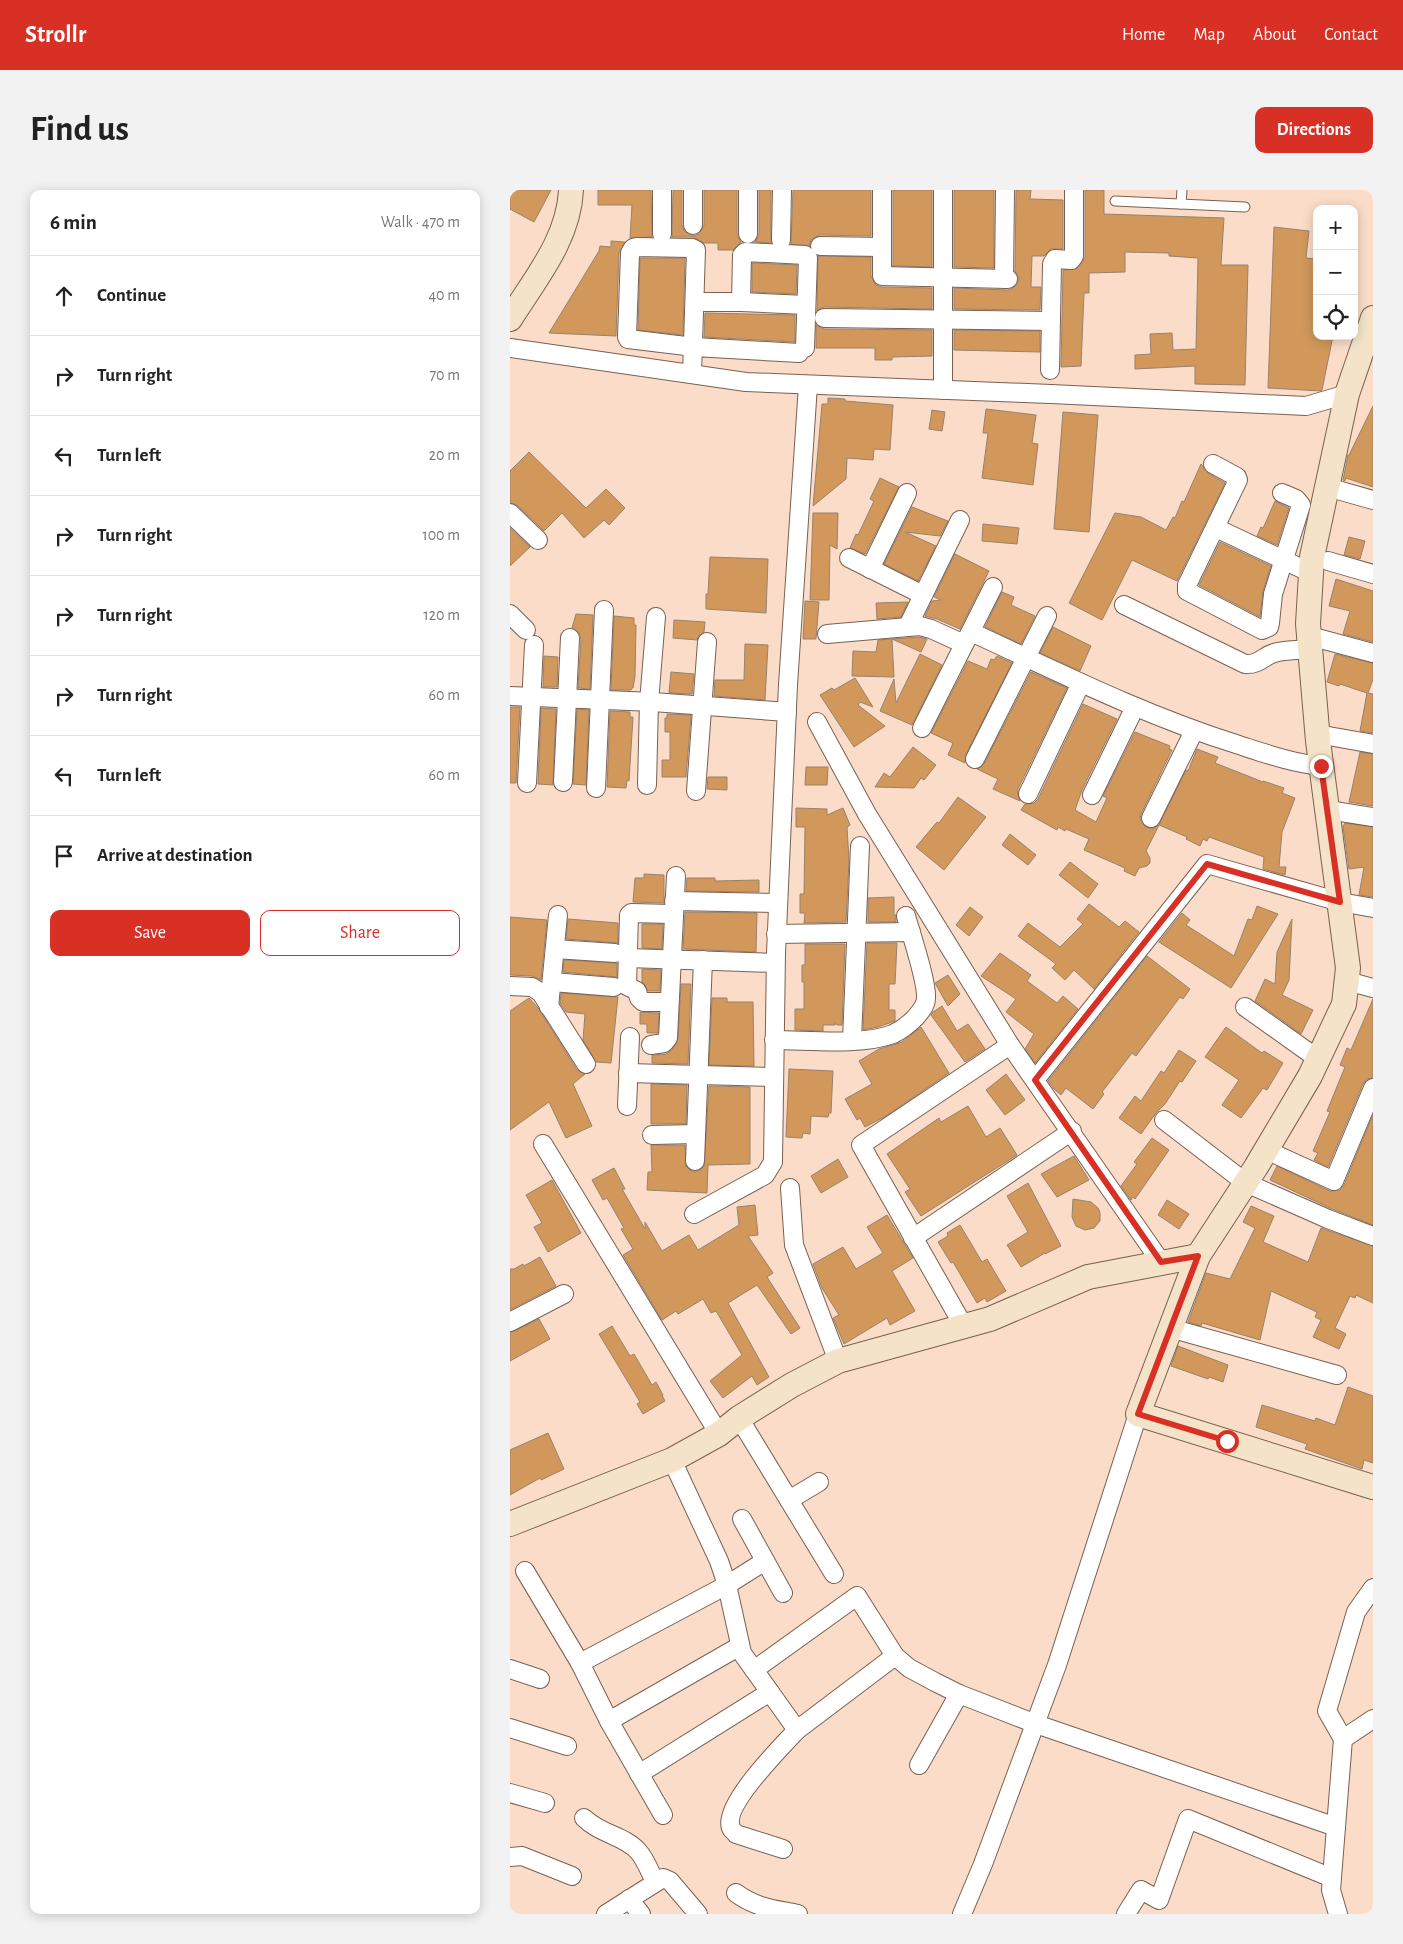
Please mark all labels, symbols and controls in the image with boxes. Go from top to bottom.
text: Strollr [25,23,86,47]
text: Home [1122,26,1165,44]
text: Map [1193,26,1225,44]
text: About [1253,26,1296,44]
text: Contact [1324,26,1378,44]
button: Directions [1255,107,1373,153]
text: Find us [30,112,129,147]
map controls [1313,205,1358,340]
button: + [1313,205,1358,250]
text: 6 min [50,212,97,233]
text: Walk · 470 m [381,214,460,230]
button: − [1313,250,1358,295]
icon: ahead [50,282,78,310]
text: Continue [97,286,166,305]
text: 40 m [428,287,460,303]
button: locate [1313,295,1358,340]
icon: right [50,362,78,390]
text: Turn right [97,366,172,385]
text: 70 m [429,367,460,383]
icon: left [50,442,78,470]
text: Turn left [97,446,161,465]
text: 20 m [429,447,460,463]
icon: right [50,522,78,550]
text: Turn right [97,526,172,545]
text: 100 m [422,527,460,543]
icon: right [50,602,78,630]
text: Turn right [97,606,172,625]
text: 120 m [423,607,460,623]
icon: right [50,682,78,710]
text: Turn right [97,686,172,705]
text: 60 m [429,687,460,703]
route end [1310,755,1333,778]
icon: left [50,762,78,790]
text: Turn left [97,766,161,785]
text: 60 m [429,767,460,783]
icon: arrive [50,842,78,870]
text: Arrive at destination [97,846,253,865]
button: Save [50,910,250,956]
button: Share [260,910,460,956]
route start [1216,1430,1239,1453]

